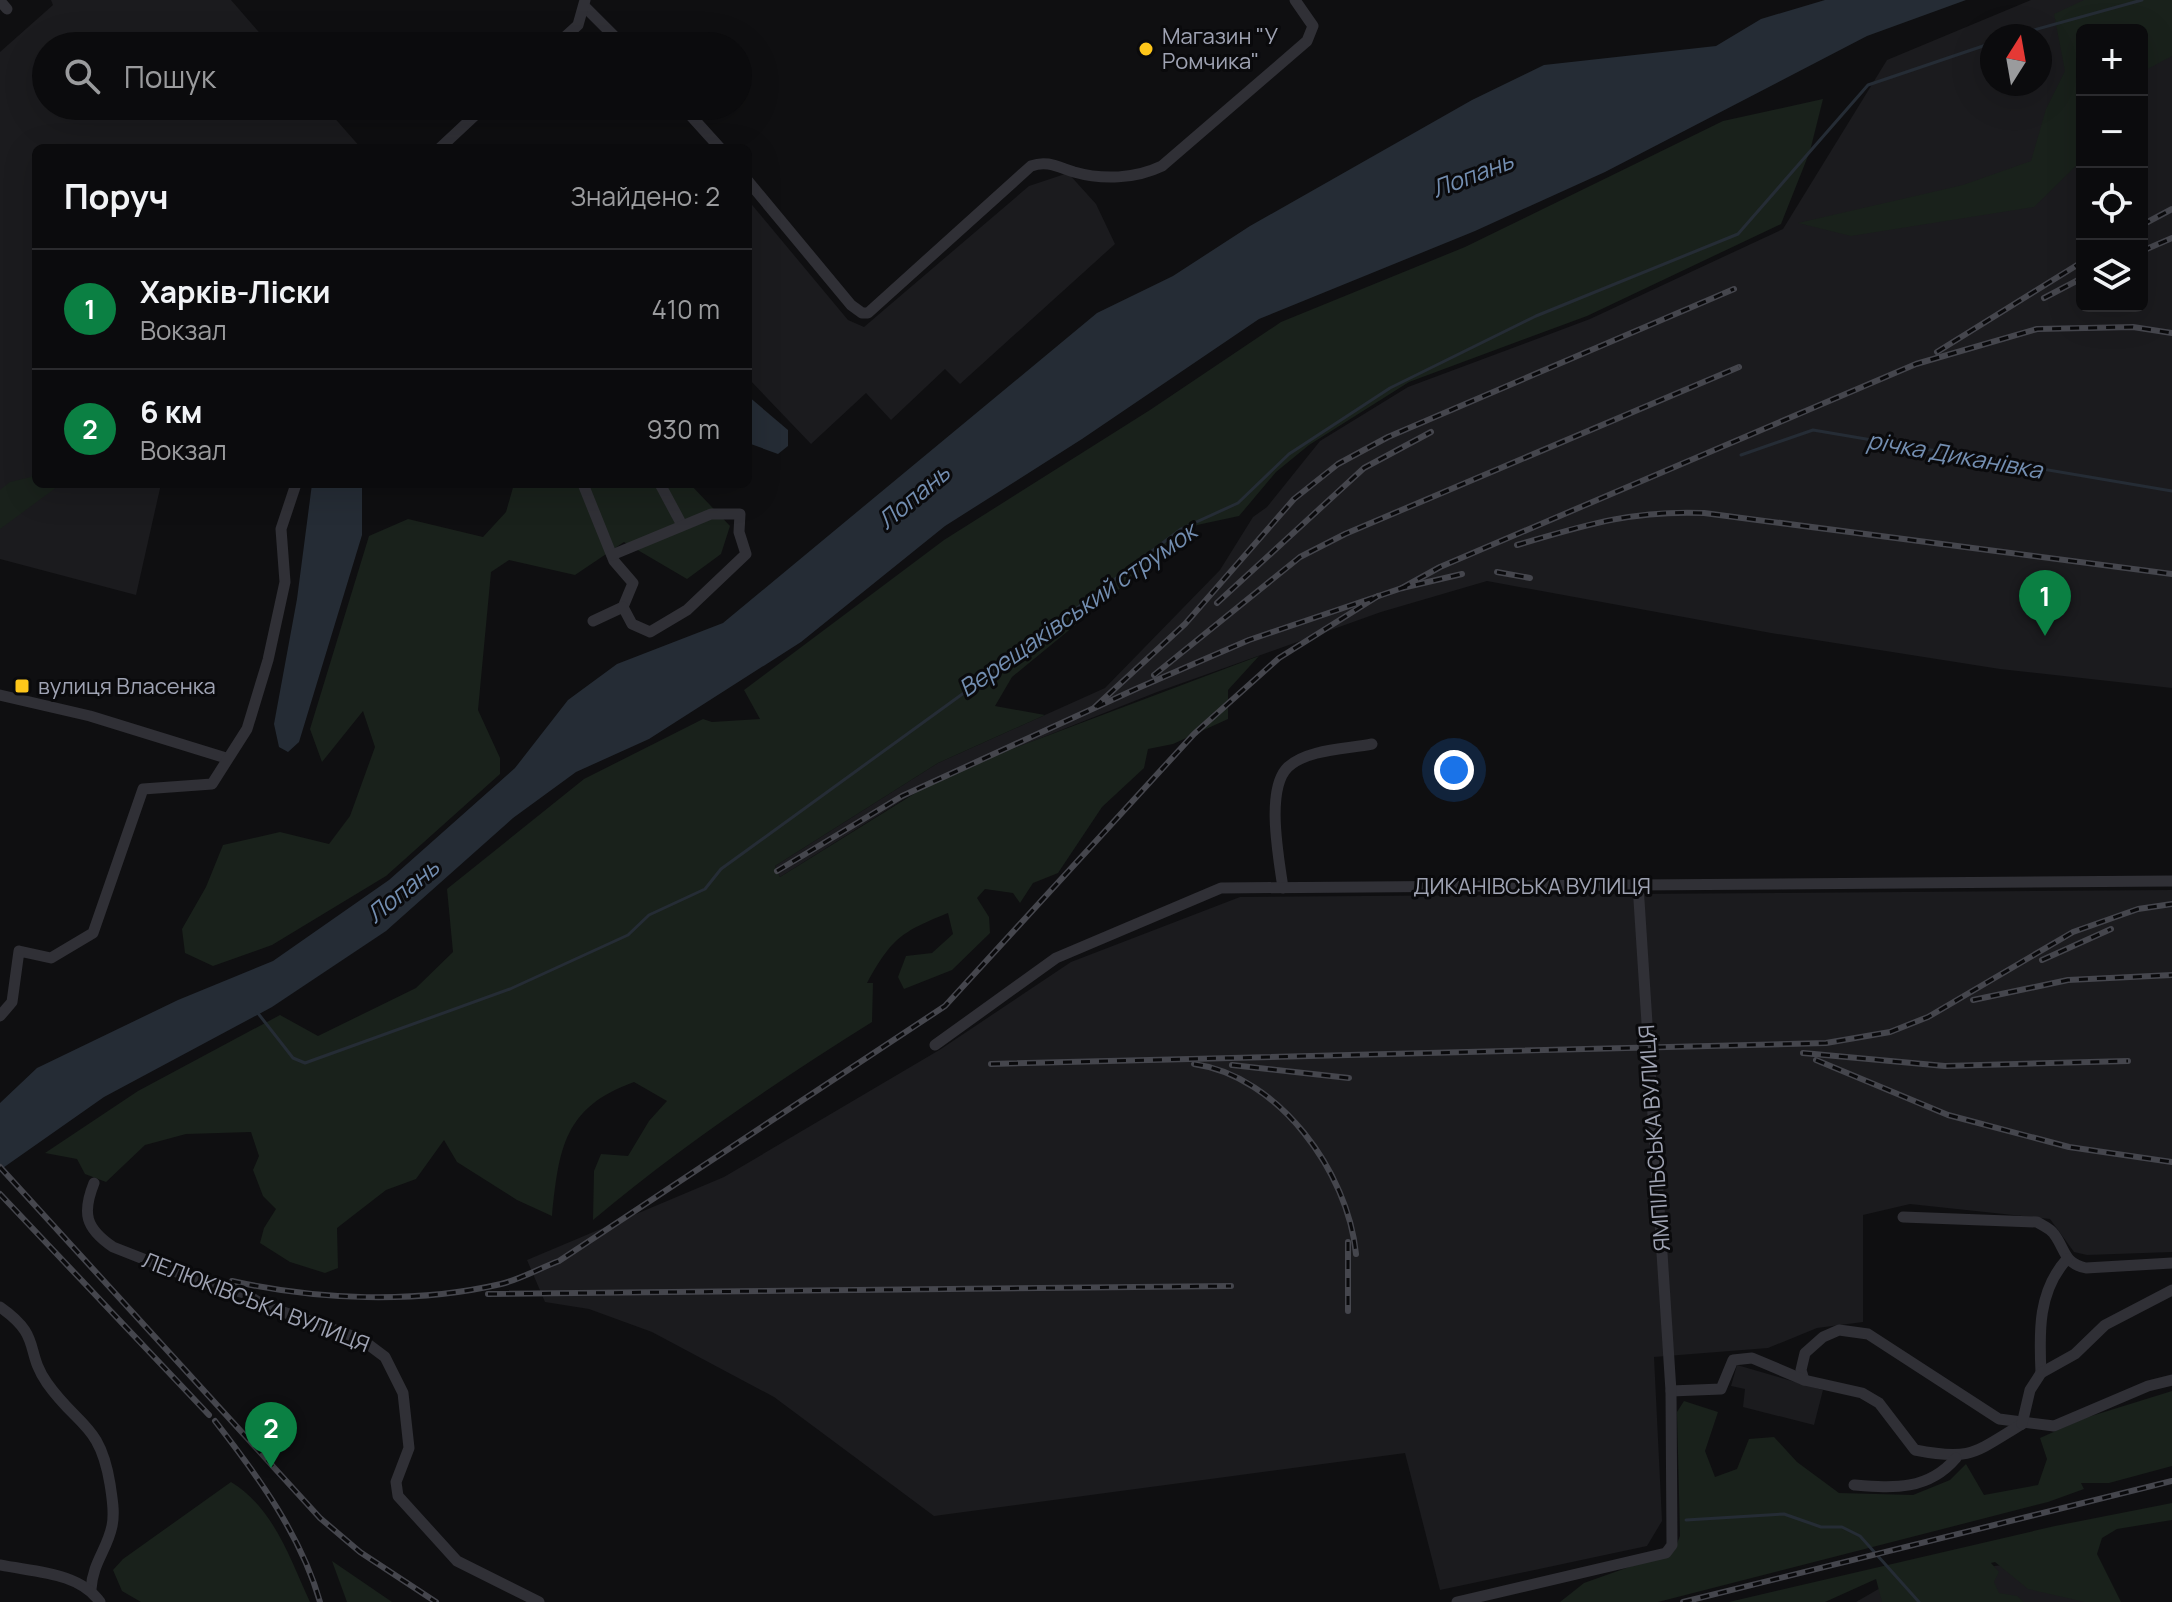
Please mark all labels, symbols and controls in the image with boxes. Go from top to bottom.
place label: Магазин "У Ромчика" [1162,21,1278,76]
north arrow [1980,24,2052,96]
map controls [2076,24,2148,312]
button: + [2076,24,2148,96]
search box [32,32,752,120]
marker: Магазин "У Ромчика" [1137,40,1155,58]
icon: search [60,54,104,98]
text: Пошук [124,56,216,97]
button: − [2076,96,2148,168]
water label: Лопань [1426,143,1519,205]
button: locate [2076,168,2148,240]
text: Поруч [64,173,168,219]
text: Знайдено: 2 [571,178,720,214]
button: layers [2076,240,2148,312]
text: Харків-Ліски [140,271,331,312]
text: 1 [84,291,96,327]
text: 410 m [651,291,720,327]
text: Вокзал [140,312,227,348]
text: 6 км [140,391,203,432]
text: 2 [82,411,98,447]
text: 930 m [646,411,720,447]
water label: річка Диканівка [1865,422,2047,486]
text: Вокзал [140,432,227,468]
water label: Лопань [870,455,957,536]
water label: Верещаківський струмок [951,512,1205,704]
pin: 1 [2019,570,2071,636]
place label: вулиця Власенка [38,671,216,701]
marker: вулиця Власенка [13,677,31,695]
your location [1434,750,1474,790]
water label: Лопань [359,850,446,930]
street label: ДИКАНІВСЬКА ВУЛИЦЯ [1413,871,1651,901]
street label: ЯМПІЛЬСЬКА ВУЛИЦЯ [1631,1024,1677,1252]
street label: ЛЕЛЮКІВСЬКА ВУЛИЦЯ [138,1245,374,1359]
pin: 2 [245,1402,297,1468]

